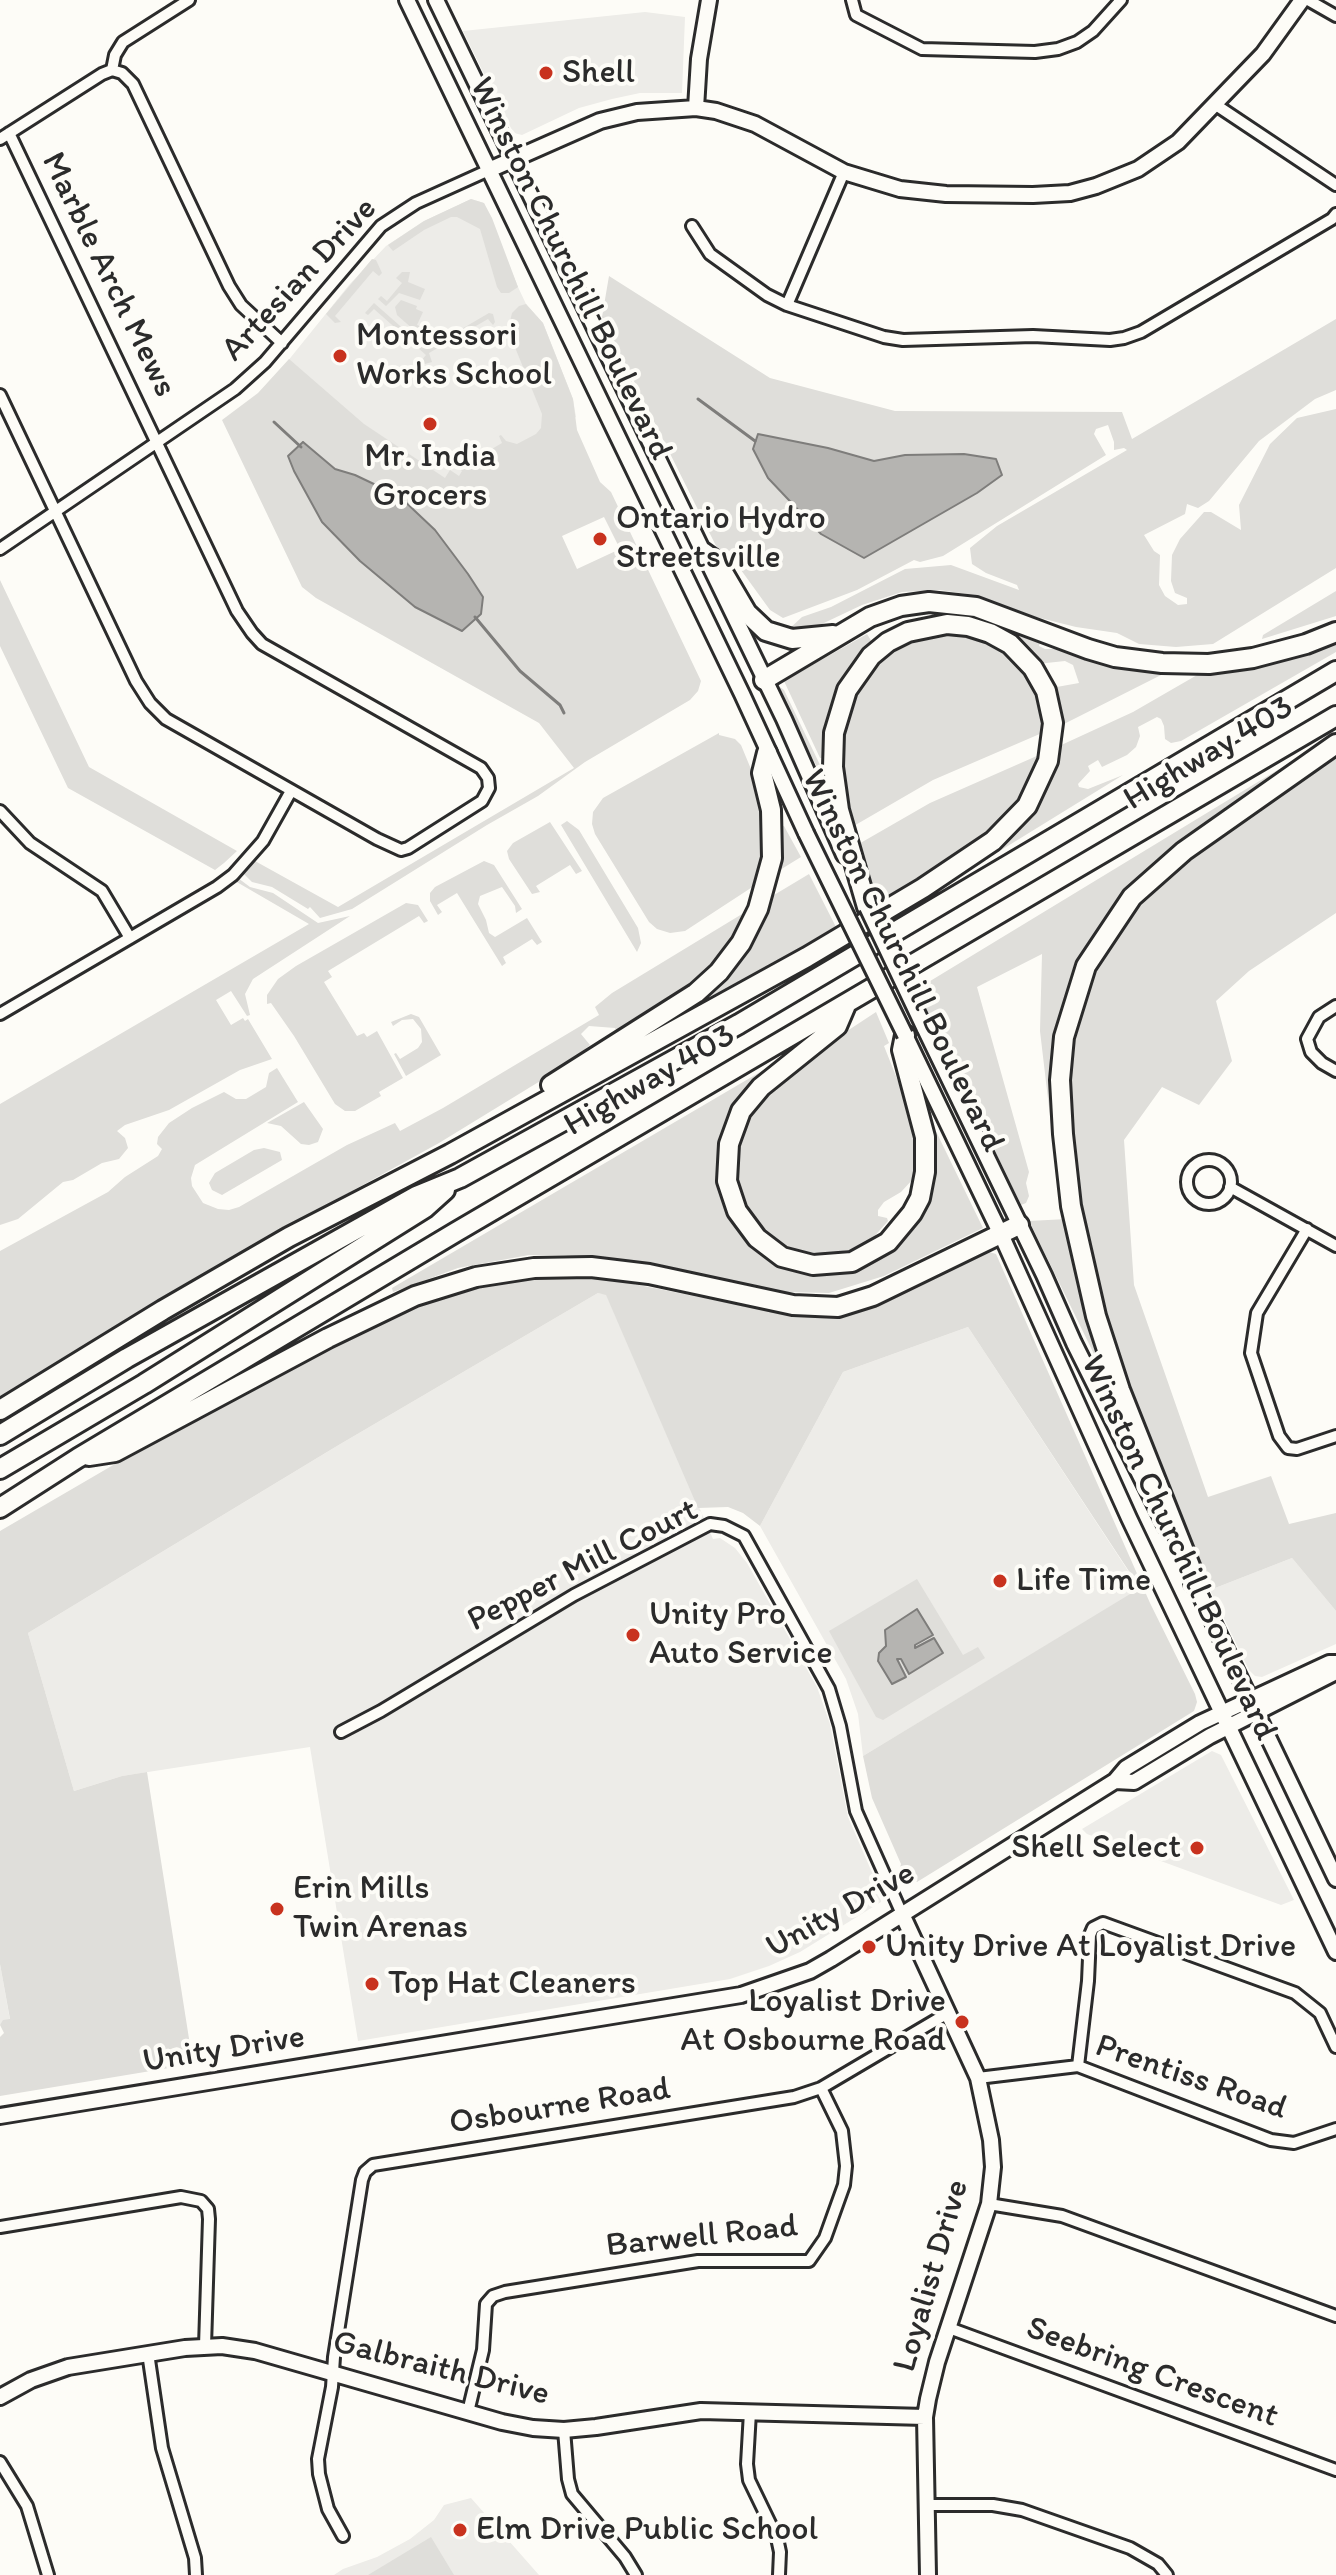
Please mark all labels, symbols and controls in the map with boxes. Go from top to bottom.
place label: Shell [562,53,635,93]
marker: Shell [537,64,555,82]
street label: Winston Churchill Boulevard [460,71,680,467]
street label: Marble Arch Mews [31,146,185,404]
street label: Artesian Drive [214,190,386,370]
place label: Montessori Works School [356,316,552,396]
marker: Montessori Works School [331,347,349,365]
marker: Mr. India Grocers [421,415,439,433]
place label: Mr. India Grocers [364,437,496,516]
place label: Ontario Hydro Streetsville [616,499,826,578]
marker: Ontario Hydro Streetsville [591,530,609,548]
street label: Highway 403 [1117,687,1301,821]
street label: Winston Churchill Boulevard [792,763,1012,1159]
street label: Highway 403 [557,1016,743,1146]
street label: Winston Churchill Boulevard [1071,1349,1285,1747]
street label: Pepper Mill Court [461,1490,705,1642]
place label: Life Time [1016,1561,1151,1601]
marker: Life Time [991,1572,1009,1590]
place label: Unity Pro Auto Service [649,1595,833,1674]
marker: Unity Pro Auto Service [624,1626,642,1644]
place label: Shell Select [1011,1828,1181,1868]
marker: Shell Select [1188,1839,1206,1857]
street label: Unity Drive [760,1854,922,1968]
place label: Erin Mills Twin Arenas [293,1869,468,1948]
marker: Erin Mills Twin Arenas [268,1900,286,1918]
place label: Unity Drive At Loyalist Drive [885,1927,1296,1967]
marker: Unity Drive At Loyalist Drive [860,1938,878,1956]
place label: Top Hat Cleaners [388,1964,636,2004]
marker: Top Hat Cleaners [363,1975,381,1993]
place label: Loyalist Drive At Osbourne Road [680,1982,946,2062]
marker: Loyalist Drive At Osbourne Road [953,2013,971,2031]
street label: Unity Drive [140,2017,308,2083]
street label: Prentiss Road [1090,2026,1292,2130]
street label: Osbourne Road [446,2069,674,2145]
street label: Loyalist Drive [885,2175,979,2377]
street label: Barwell Road [604,2207,800,2267]
street label: Seebring Crescent [1020,2308,1284,2438]
street label: Galbraith Drive [328,2322,554,2416]
place label: Elm Drive Public School [476,2510,818,2550]
marker: Elm Drive Public School [451,2521,469,2539]

